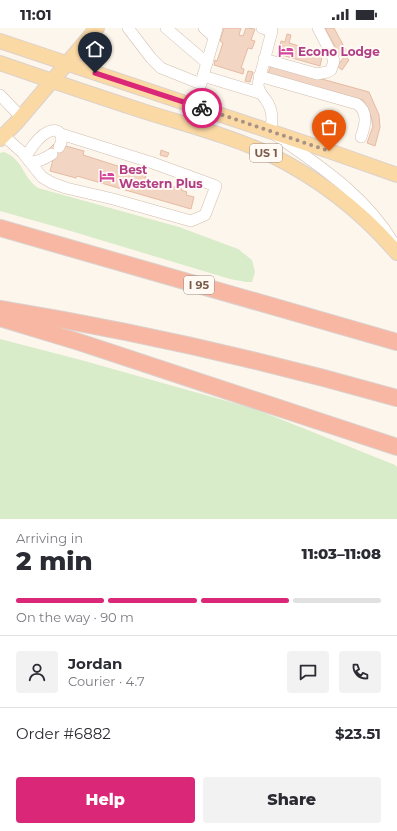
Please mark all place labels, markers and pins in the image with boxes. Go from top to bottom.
pin [78,32,112,73]
hotel icon: Econo Lodge [277,42,295,60]
place label: Econo Lodge [298,44,380,59]
pin [312,110,346,151]
place label: Best Western Plus [119,162,203,191]
hotel icon: Best Western Plus [98,167,116,185]

